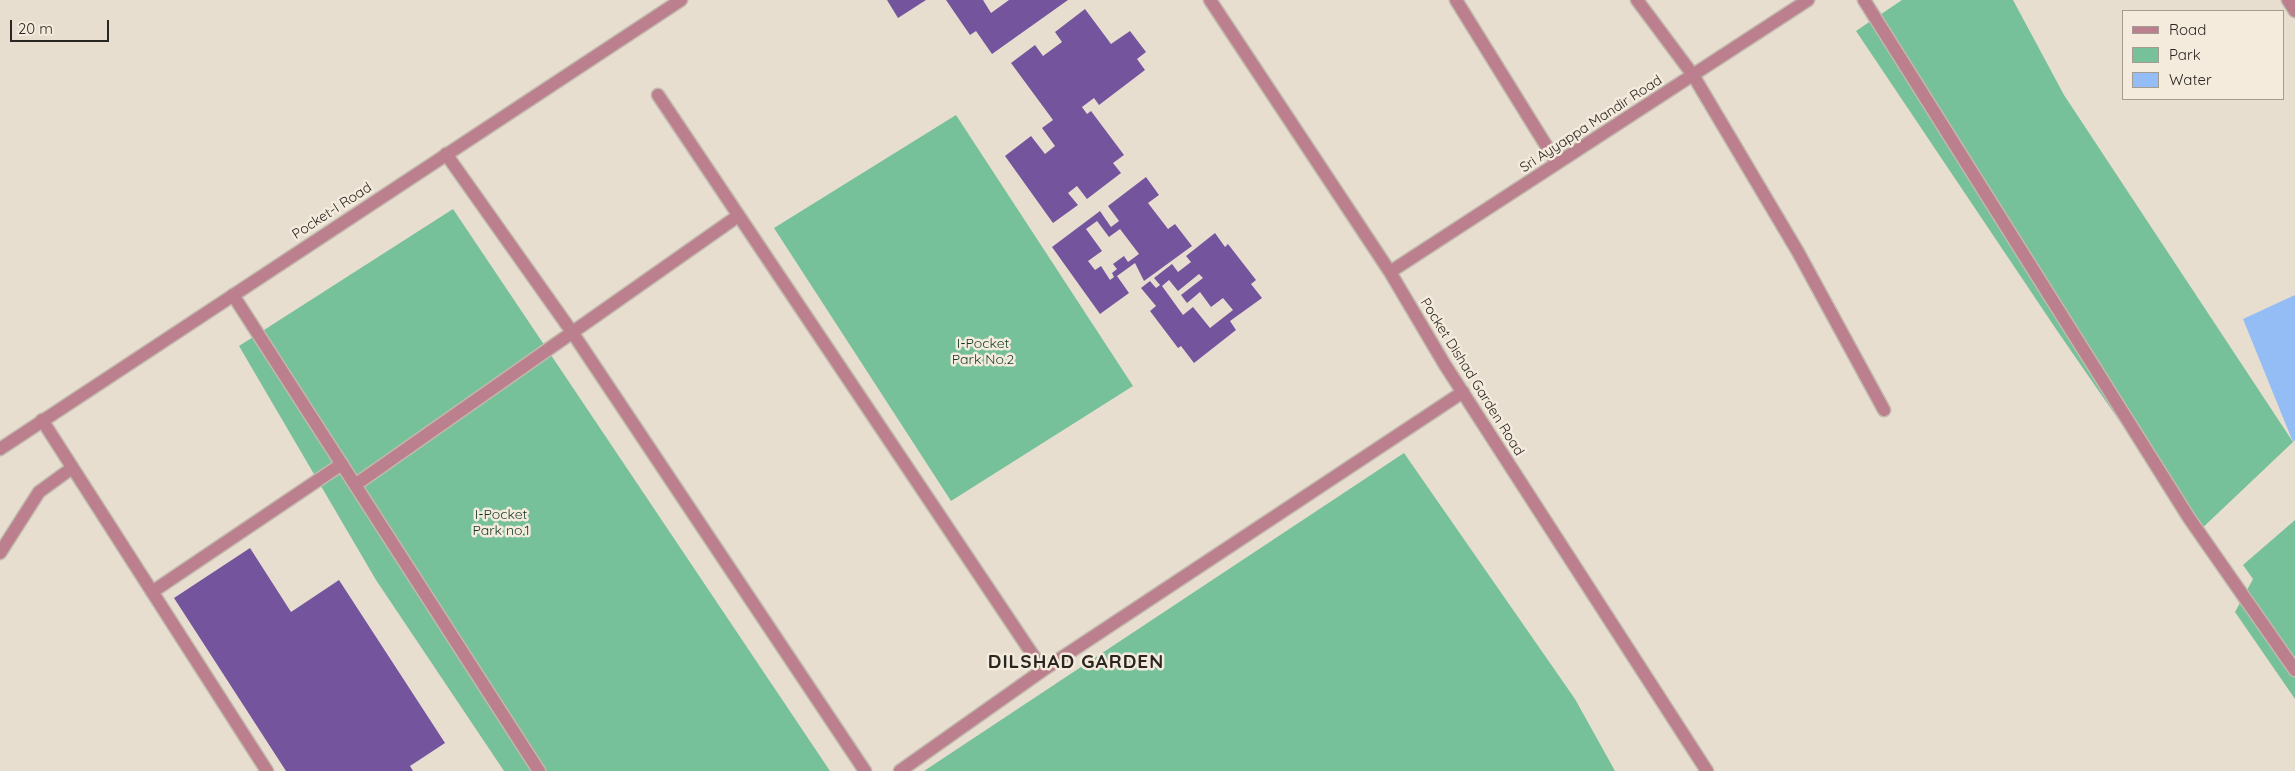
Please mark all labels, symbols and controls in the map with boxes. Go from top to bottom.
scale bar [12,10,111,42]
legend [2122,10,2285,100]
text: 20 m [18,19,53,38]
text: Road [2169,20,2206,39]
text: Park [2169,45,2201,64]
text: Water [2169,70,2212,89]
street label: Sri Ayyappa Mandir Road [1517,72,1665,176]
street label: Pocket-I Road [289,179,375,243]
street label: Pocket Dishad Garden Road [1417,295,1527,459]
park label: I-Pocket Park No.2 [952,336,1014,368]
park label: I-Pocket Park no.1 [472,507,530,540]
district label: DILSHAD GARDEN [986,651,1166,673]

